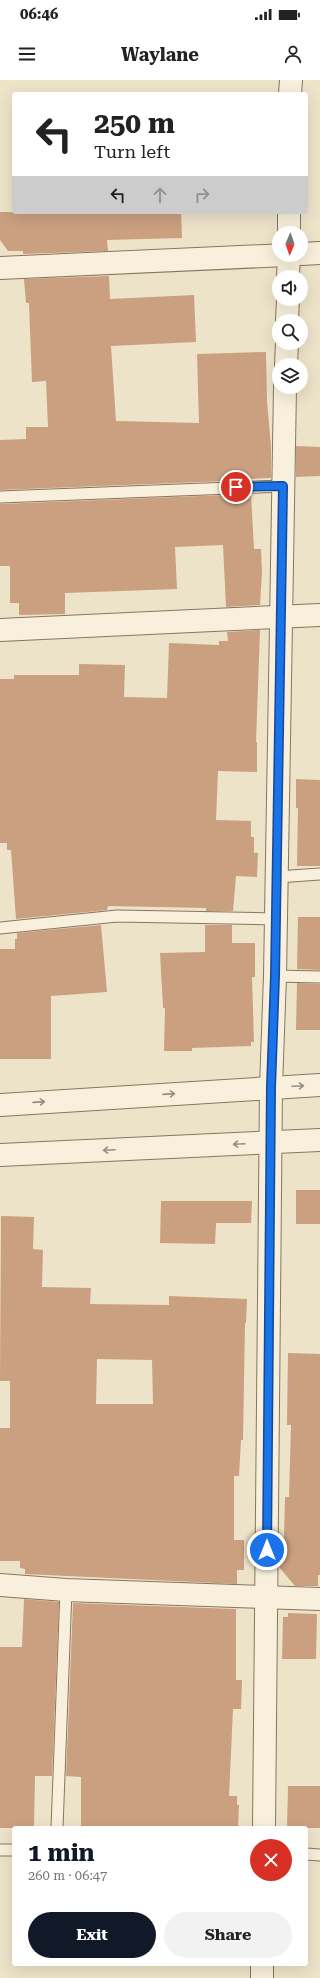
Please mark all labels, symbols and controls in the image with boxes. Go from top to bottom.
text: 06:46 [20,5,58,23]
icon: menu [16,43,38,65]
icon: person [282,43,304,65]
text: Waylane [121,44,199,65]
text: 250 m [94,107,175,140]
icon: left [28,108,80,160]
text: Turn left [94,141,170,162]
icon: left [107,184,129,206]
icon: ahead [149,184,171,206]
icon: right [191,184,213,206]
north arrow [272,226,308,262]
map controls [272,226,308,394]
button: sound [272,270,308,306]
button: search [272,314,308,350]
button: layers [272,358,308,394]
pin [219,470,253,504]
icon: arrive [225,476,247,498]
one-way arrow [291,1082,304,1090]
one-way arrow [162,1090,175,1097]
one-way arrow [32,1099,45,1106]
one-way arrow [233,1140,246,1147]
one-way arrow [103,1146,116,1153]
position arrow [246,1529,288,1571]
text: 1 min [28,1839,95,1867]
button: close [250,1839,292,1881]
text: 260 m · 06:47 [28,1868,107,1883]
button: Exit [28,1912,156,1958]
button: Share [164,1912,292,1958]

